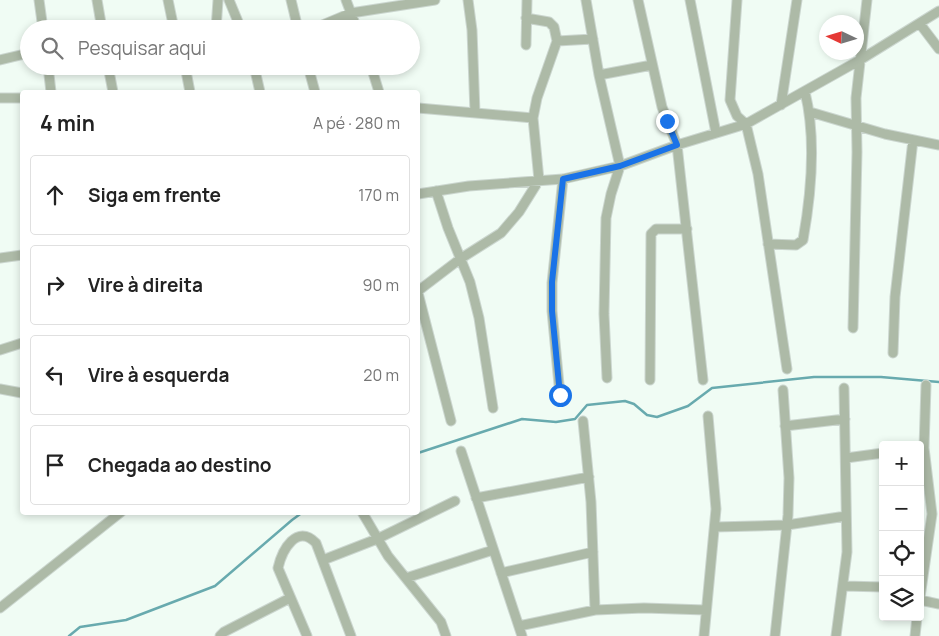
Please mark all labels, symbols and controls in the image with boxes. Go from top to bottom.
north arrow [819,15,864,60]
search box [20,20,420,75]
icon: search [38,34,66,62]
text: Pesquisar aqui [78,35,206,61]
text: 4 min [40,109,95,137]
route end [656,110,679,133]
text: A pé · 280 m [313,112,400,134]
icon: ahead [41,181,69,209]
text: Siga em frente [88,182,221,208]
text: 170 m [358,184,399,206]
icon: right [41,271,69,299]
text: Vire à direita [88,272,203,298]
text: 90 m [363,274,399,296]
icon: left [41,361,69,389]
text: Vire à esquerda [88,362,229,388]
text: 20 m [363,364,399,386]
route start [549,384,572,407]
map controls [879,441,924,621]
button: + [879,441,924,486]
icon: arrive [41,451,69,479]
text: Chegada ao destino [88,452,271,478]
button: − [879,486,924,531]
button: locate [879,531,924,576]
button: layers [879,576,924,621]

